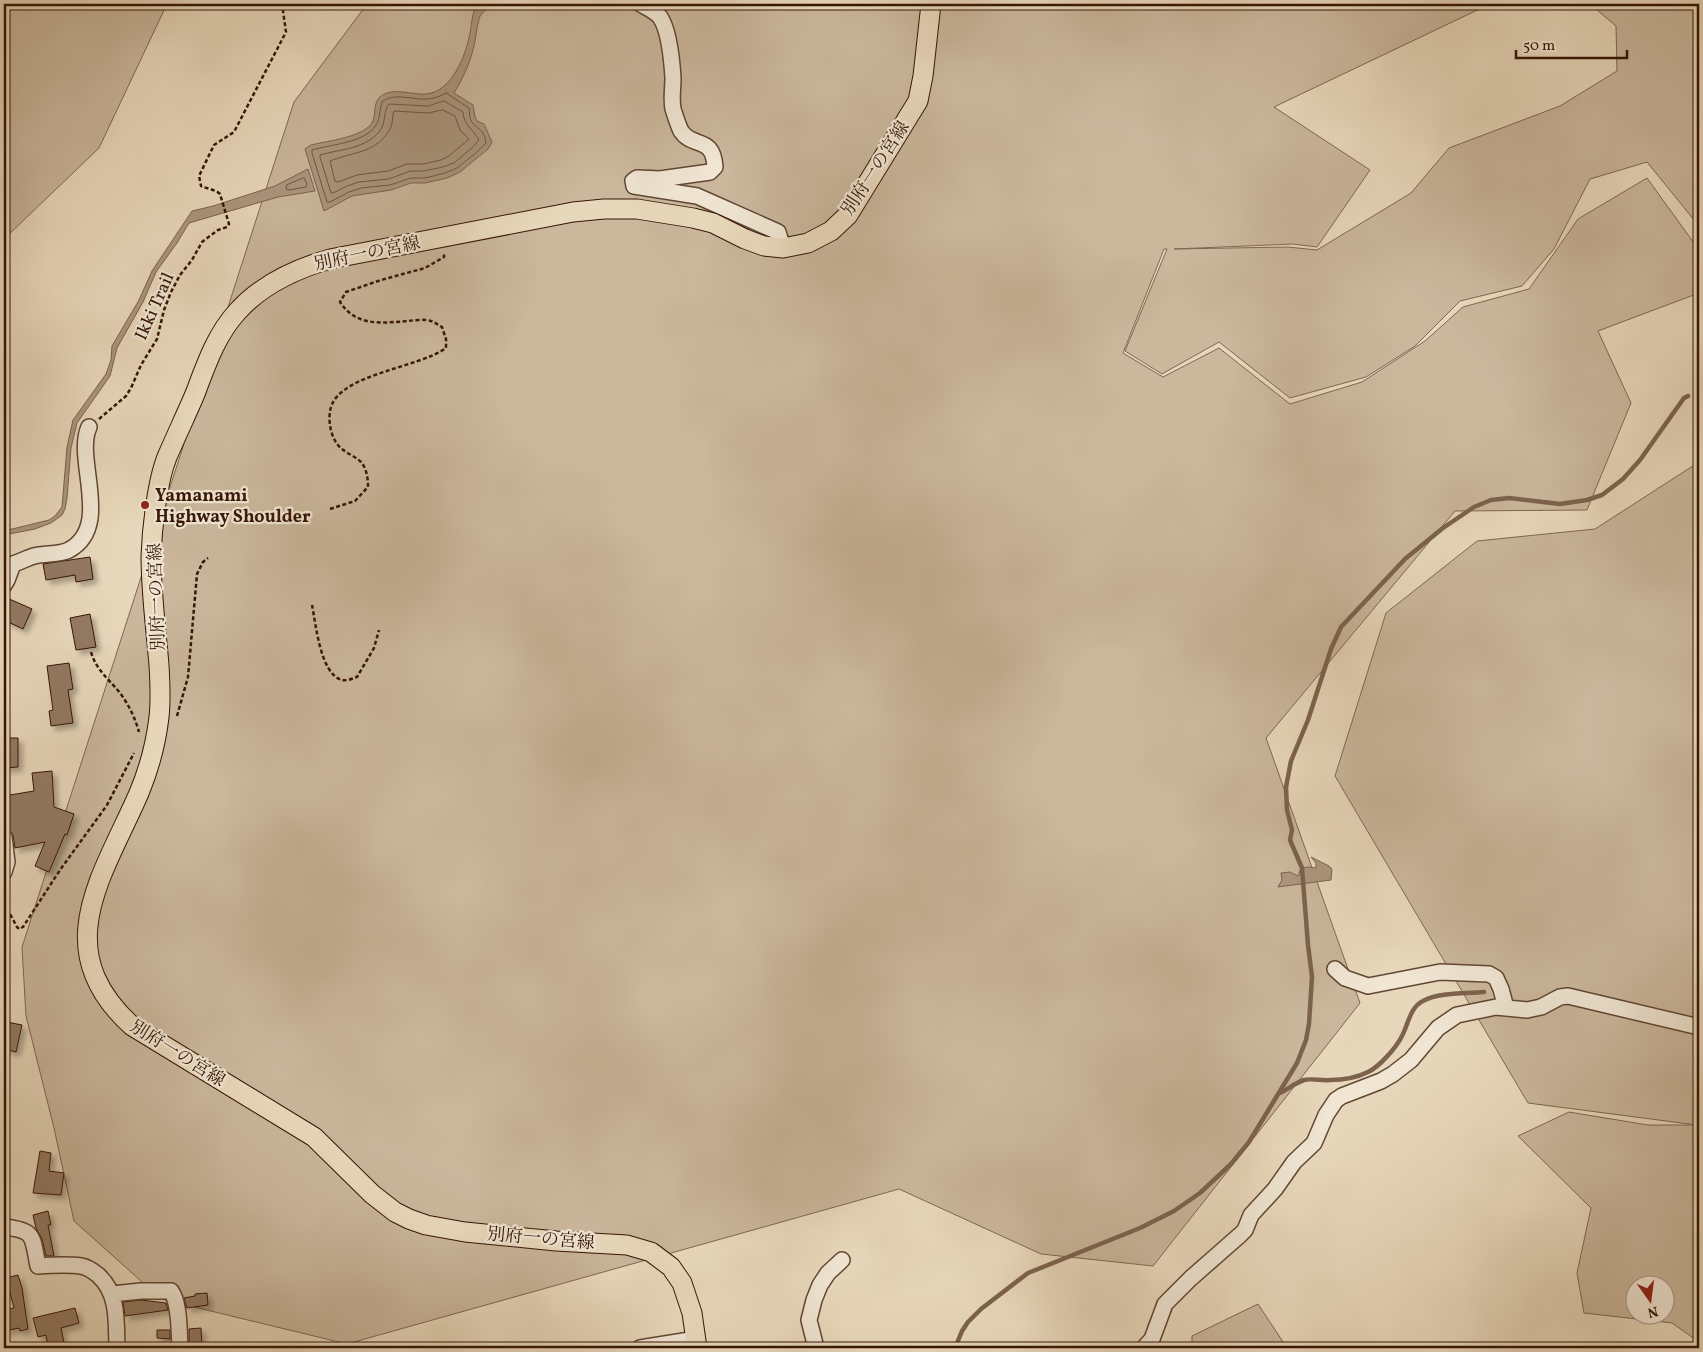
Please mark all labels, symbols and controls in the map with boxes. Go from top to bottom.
scale bar [1516,28,1627,60]
text: 50 m [1523,36,1555,57]
street label: 別府一の宮線 [836,117,916,221]
street label: 別府一の宮線 [312,231,423,278]
street label: Ikki Trail [129,269,181,344]
place label: Yamanami Highway Shoulder [155,484,311,530]
marker: Yamanami Highway Shoulder [139,499,151,511]
street label: 別府一の宮線 [143,543,172,651]
street label: 別府一の宮線 [125,1015,230,1093]
street label: 別府一の宮線 [486,1222,596,1257]
north arrow [1626,1274,1676,1324]
text: N [1646,1301,1660,1322]

